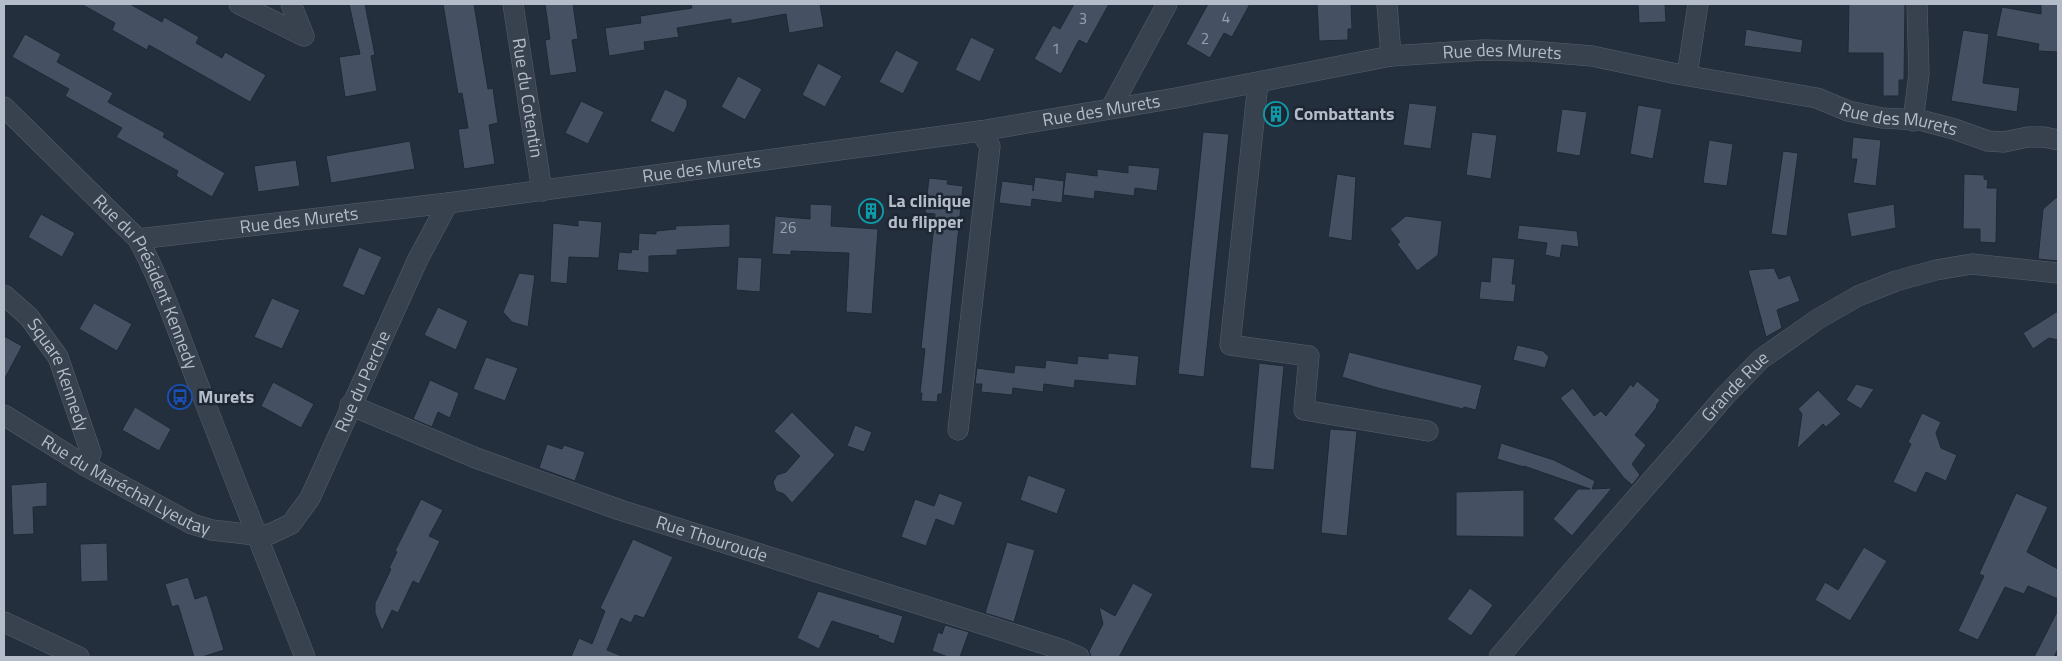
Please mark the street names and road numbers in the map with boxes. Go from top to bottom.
street label: Rue du Cotentin [505,36,551,160]
street label: Rue des Murets [1442,36,1563,66]
street label: Rue des Murets [1040,87,1162,133]
street label: Rue des Murets [1835,95,1960,142]
street label: Rue des Murets [641,147,762,190]
street label: Rue du Président Kennedy [87,188,205,373]
street label: Rue des Murets [238,200,360,240]
street label: Square Kennedy [21,312,97,435]
street label: Rue du Perche [327,326,397,436]
street label: Grande Rue [1695,344,1774,428]
street label: Rue du Maréchal Lyeutay [36,427,214,542]
street label: Rue Thouroude [653,508,771,569]

